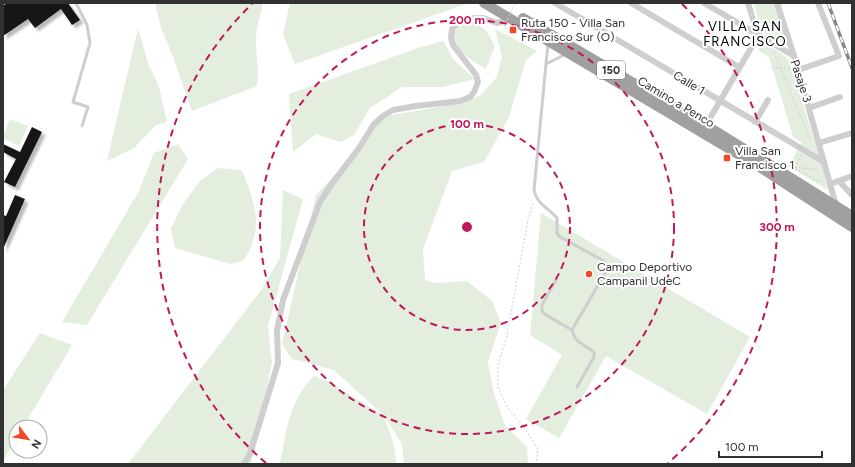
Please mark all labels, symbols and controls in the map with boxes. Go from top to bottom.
text: 200 m [449,13,485,27]
place label: Ruta 150 - Villa San Francisco Sur (O) [521,16,625,44]
district label: VILLA SAN FRANCISCO [703,19,787,49]
marker: Ruta 150 - Villa San Francisco Sur (O) [508,25,518,35]
street label: Pasaje 3 [788,58,814,104]
road number: 150 [597,61,625,79]
street label: Calle 1 [671,68,707,98]
street label: Camino a Penco [635,74,717,130]
text: 100 m [450,117,484,131]
place label: Villa San Francisco 1 [735,144,795,172]
marker: Villa San Francisco 1 [722,153,732,163]
centre of rings [460,220,474,234]
text: 300 m [759,220,795,234]
place label: Campo Deportivo Campanil UdeC [597,260,692,288]
marker: Campo Deportivo Campanil UdeC [584,269,594,279]
north arrow [8,419,48,459]
scale bar [719,433,822,459]
text: N [28,437,44,451]
text: 100 m [725,440,759,454]

